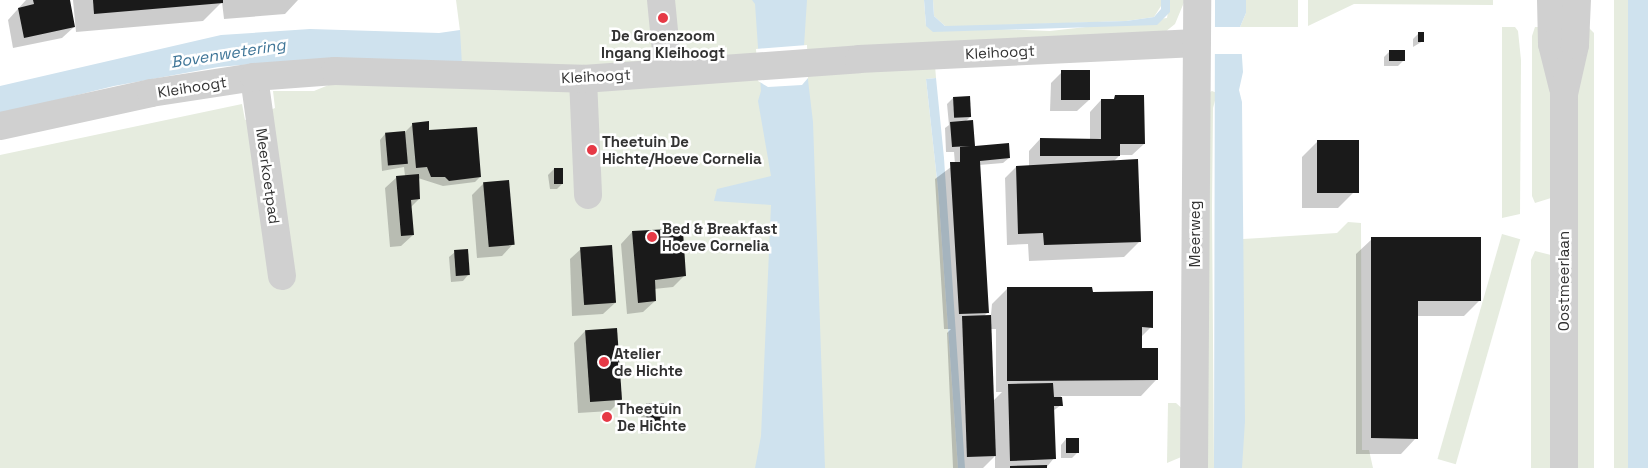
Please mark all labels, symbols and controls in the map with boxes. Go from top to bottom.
marker: De Groenzoom Ingang Kleihoogt [657,12,669,24]
place label: De Groenzoom Ingang Kleihoogt [601,26,725,61]
water label: Bovenwetering [169,35,287,73]
street label: Kleihoogt [965,41,1035,63]
street label: Kleihoogt [561,65,631,87]
street label: Kleihoogt [156,73,228,101]
street label: Meerkoetpad [252,127,284,225]
place label: Theetuin De Hichte/Hoeve Cornelia [602,132,762,167]
marker: Theetuin De Hichte/Hoeve Cornelia [586,144,598,156]
street label: Meerweg [1186,201,1204,267]
place label: Bed & Breakfast Hoeve Cornelia [662,219,778,254]
marker: Bed & Breakfast Hoeve Cornelia [646,231,658,243]
street label: Oostmeerlaan [1555,231,1573,331]
place label: Atelier de Hichte [614,344,683,379]
marker: Atelier de Hichte [598,356,610,368]
place label: Theetuin De Hichte [617,399,686,434]
marker: Theetuin De Hichte [601,411,613,423]

